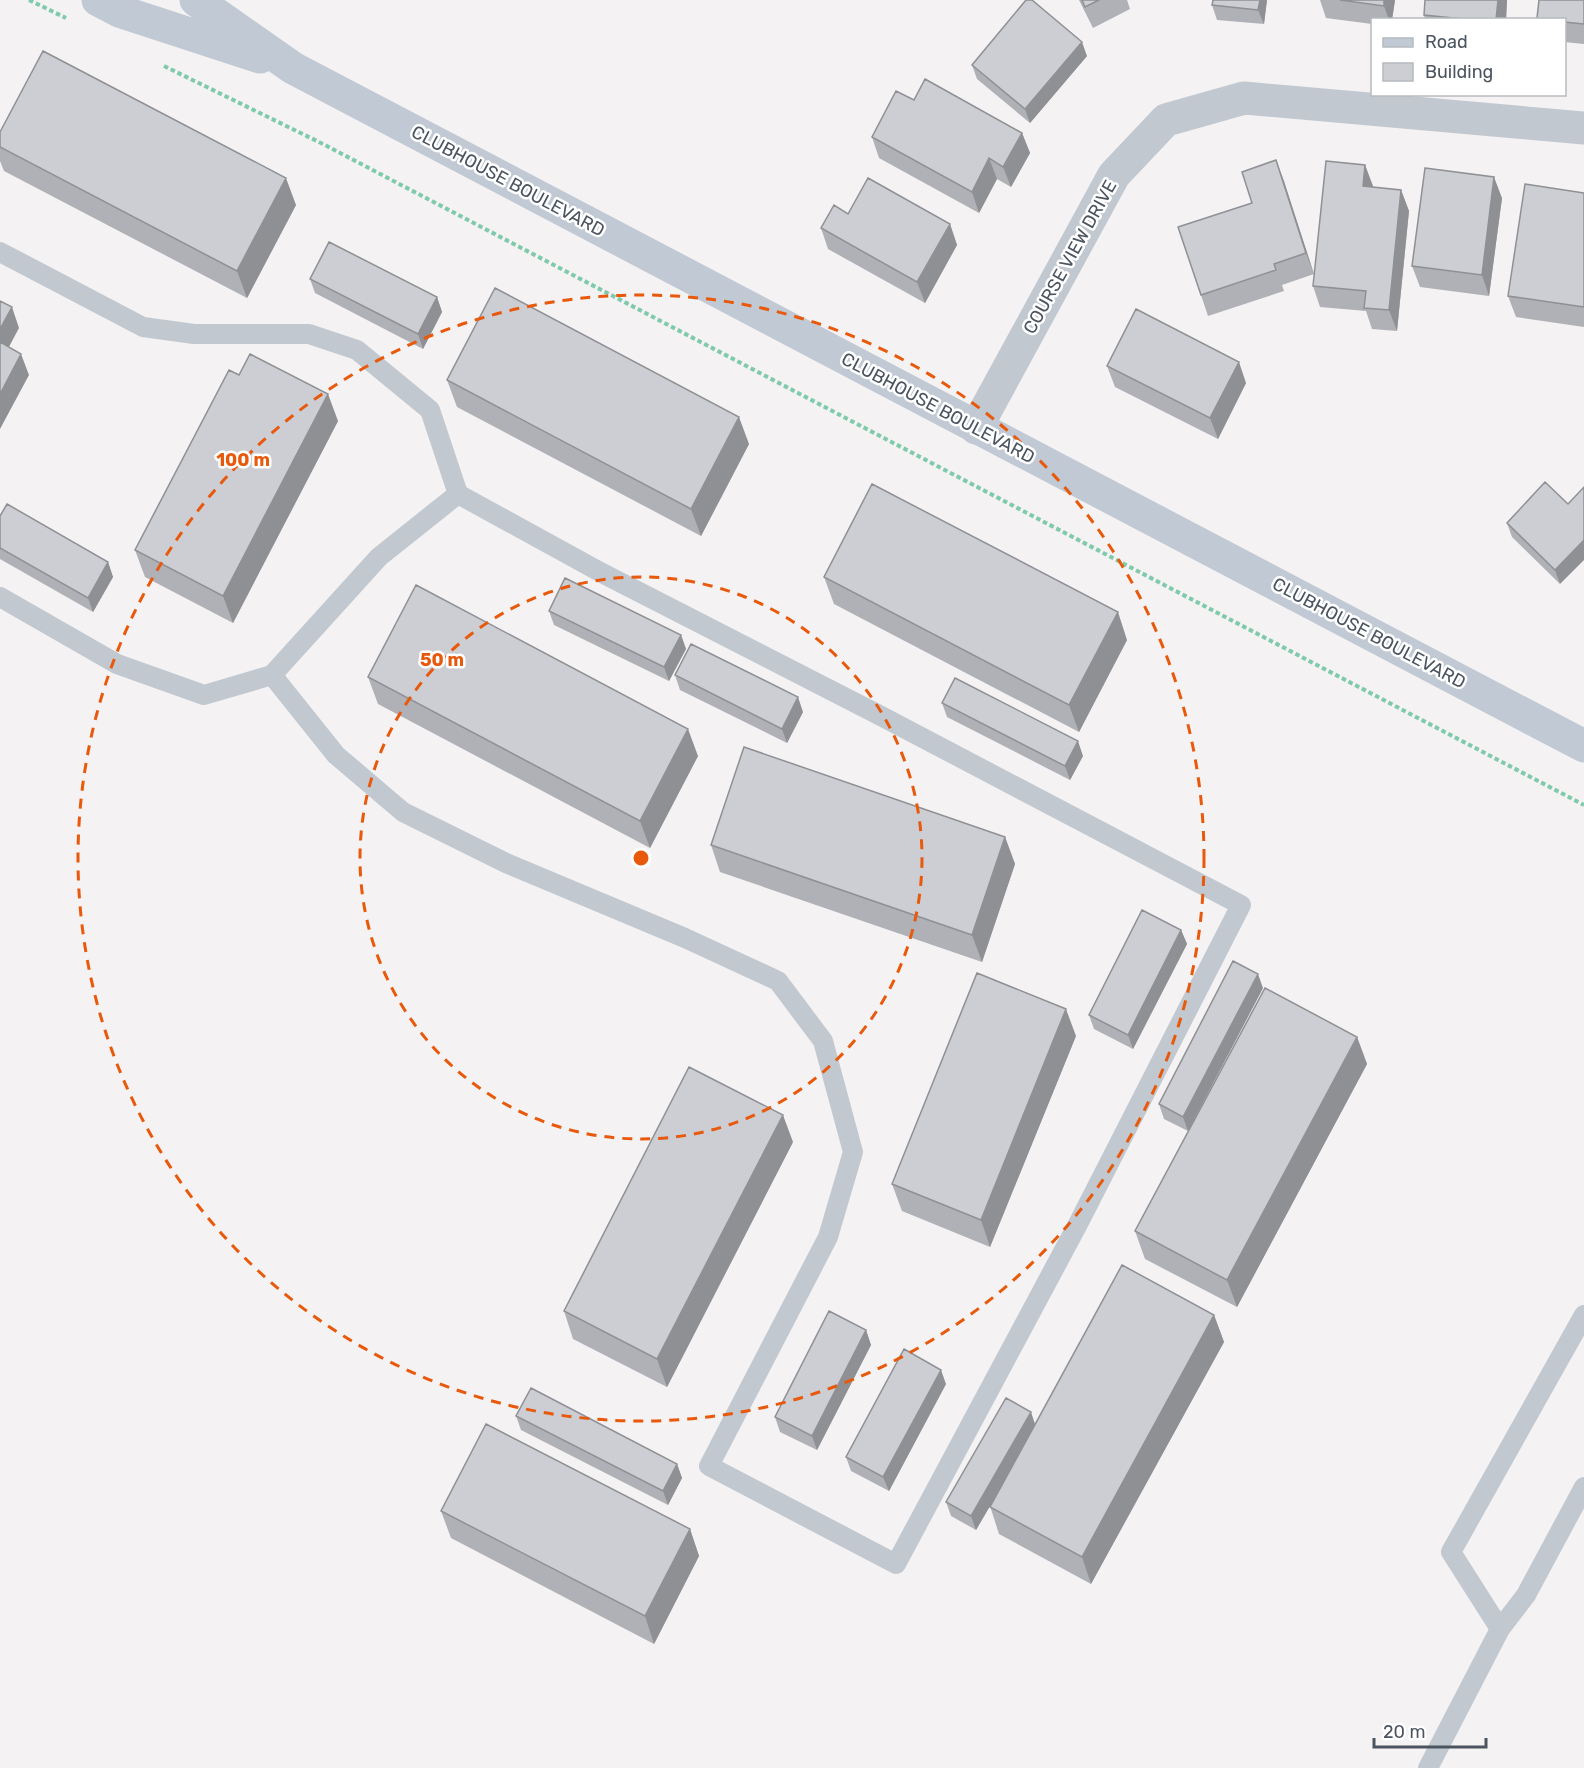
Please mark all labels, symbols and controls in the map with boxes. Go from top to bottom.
legend [1371,18,1566,96]
text: Road [1425,31,1468,53]
text: Building [1425,61,1493,83]
street label: CLUBHOUSE BOULEVARD [408,121,608,241]
street label: COURSE VIEW DRIVE [1019,176,1121,338]
street label: CLUBHOUSE BOULEVARD [838,348,1038,468]
text: 100 m [216,449,270,471]
street label: CLUBHOUSE BOULEVARD [1269,573,1469,693]
text: 50 m [420,649,464,671]
centre of rings [631,848,651,868]
scale bar [1374,1711,1486,1749]
text: 20 m [1383,1721,1425,1743]

